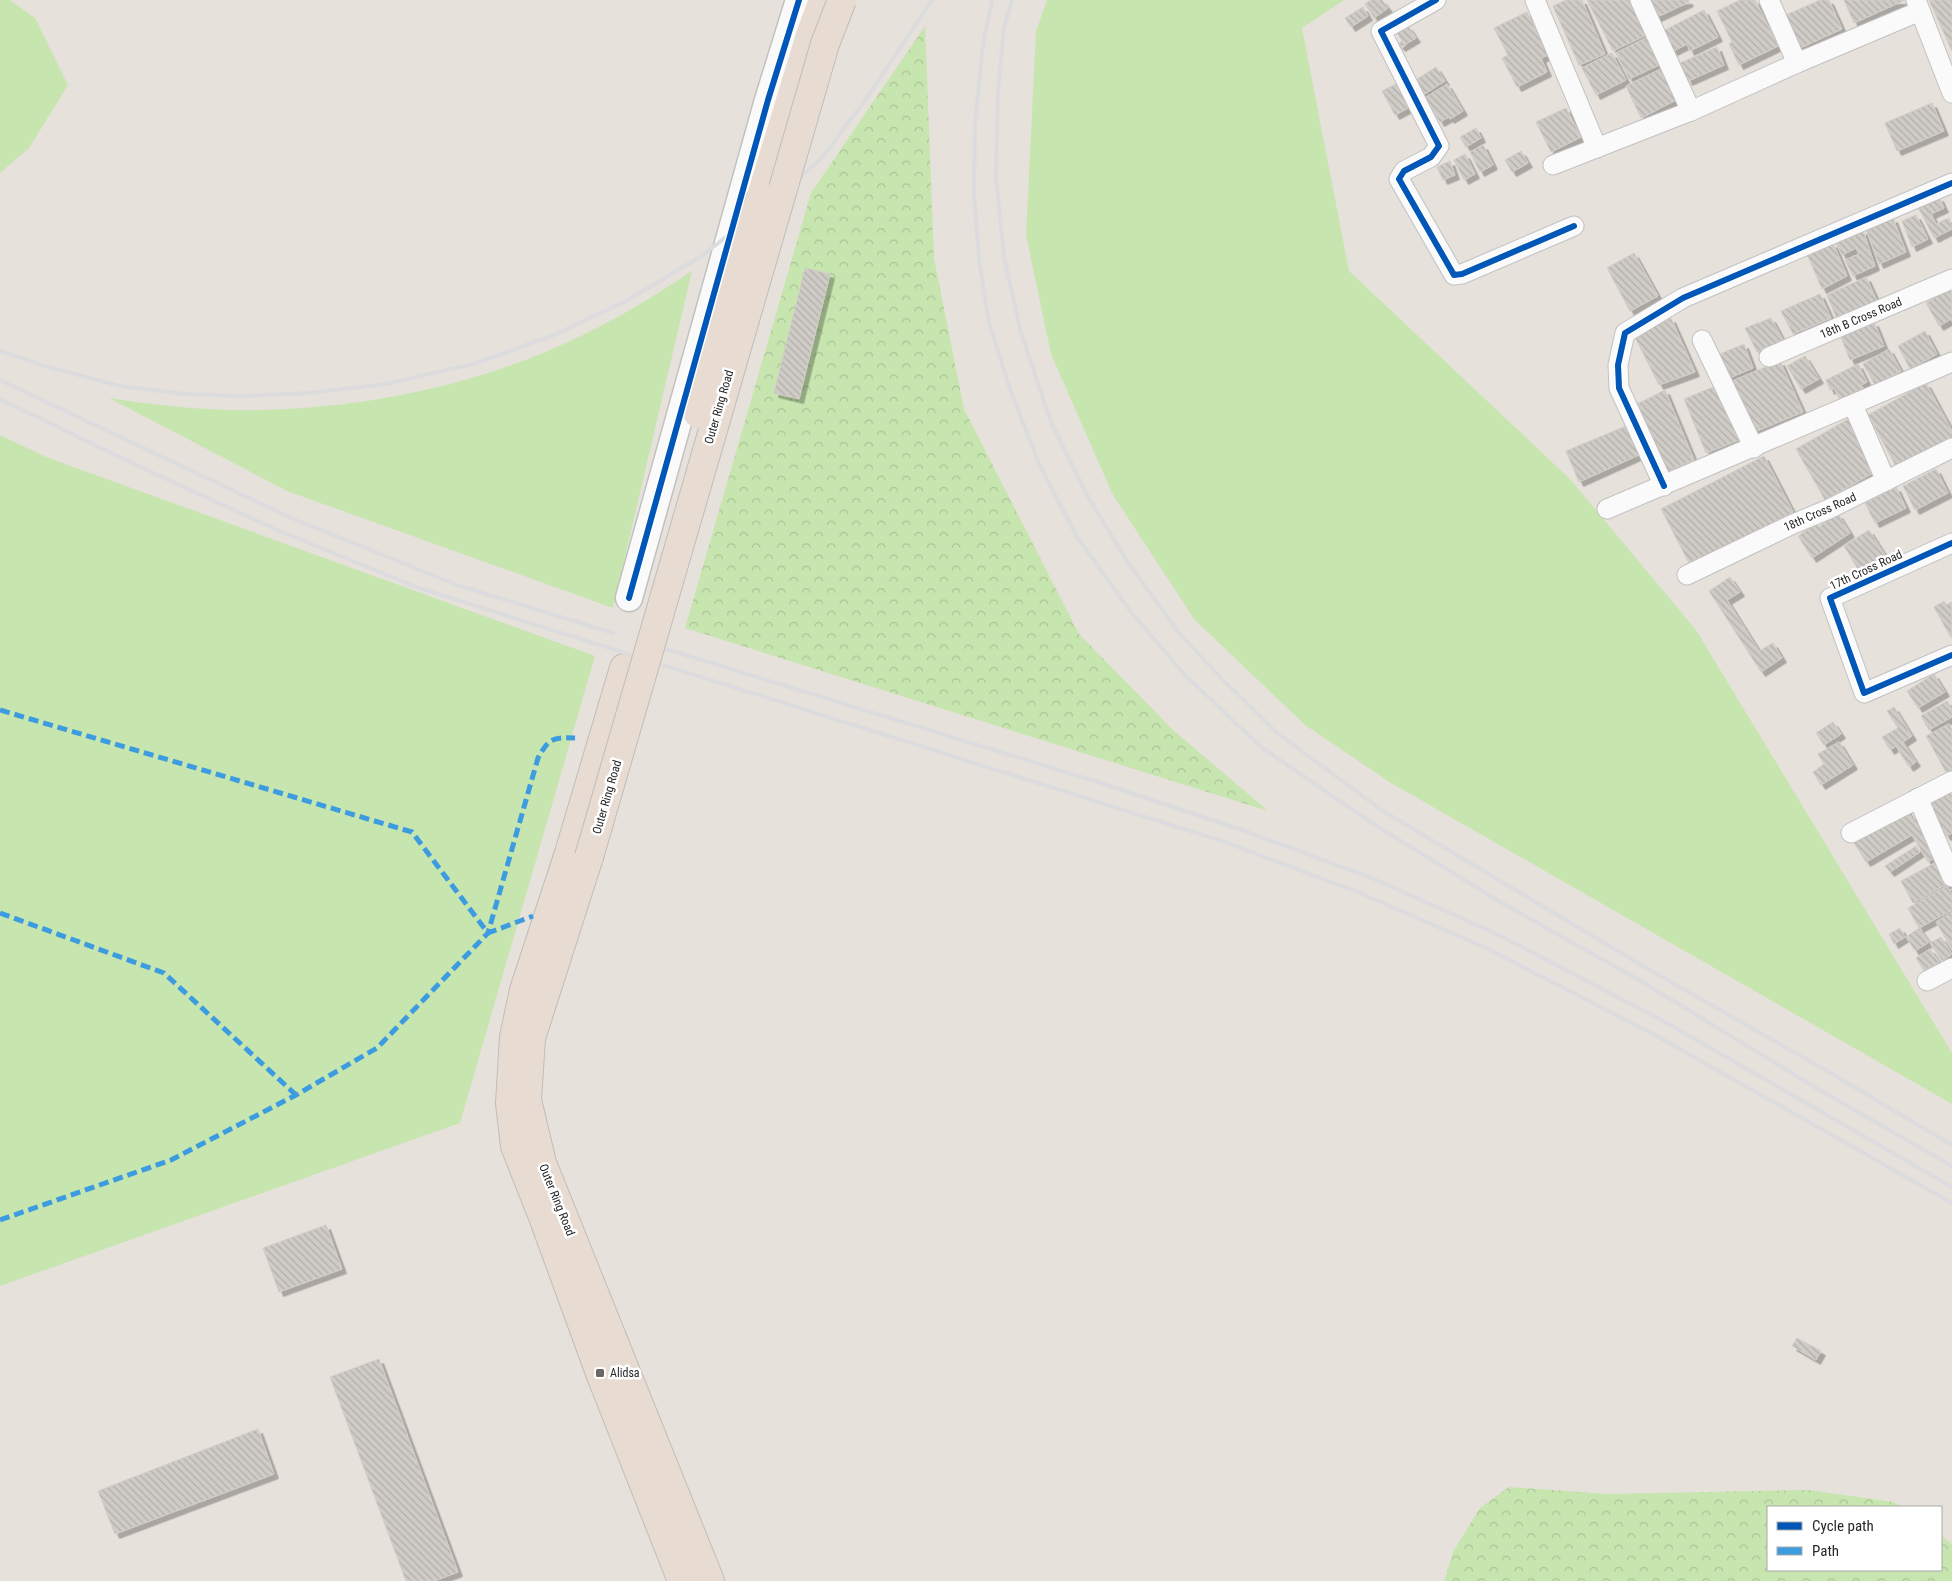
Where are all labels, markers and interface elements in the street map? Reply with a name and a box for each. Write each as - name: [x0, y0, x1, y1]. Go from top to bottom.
- street label: 18th B Cross Road: [1818, 294, 1904, 342]
- street label: Outer Ring Road: [702, 368, 736, 446]
- street label: 18th Cross Road: [1781, 490, 1859, 534]
- street label: 17th Cross Road: [1828, 547, 1904, 593]
- street label: Outer Ring Road: [590, 758, 624, 836]
- street label: Outer Ring Road: [536, 1162, 578, 1238]
- place label: Alidsa: [610, 1366, 640, 1380]
- marker: Alidsa: [594, 1367, 606, 1379]
- legend: [1767, 1506, 1942, 1571]
- text: Cycle path: [1812, 1517, 1874, 1535]
- text: Path: [1812, 1542, 1839, 1560]

